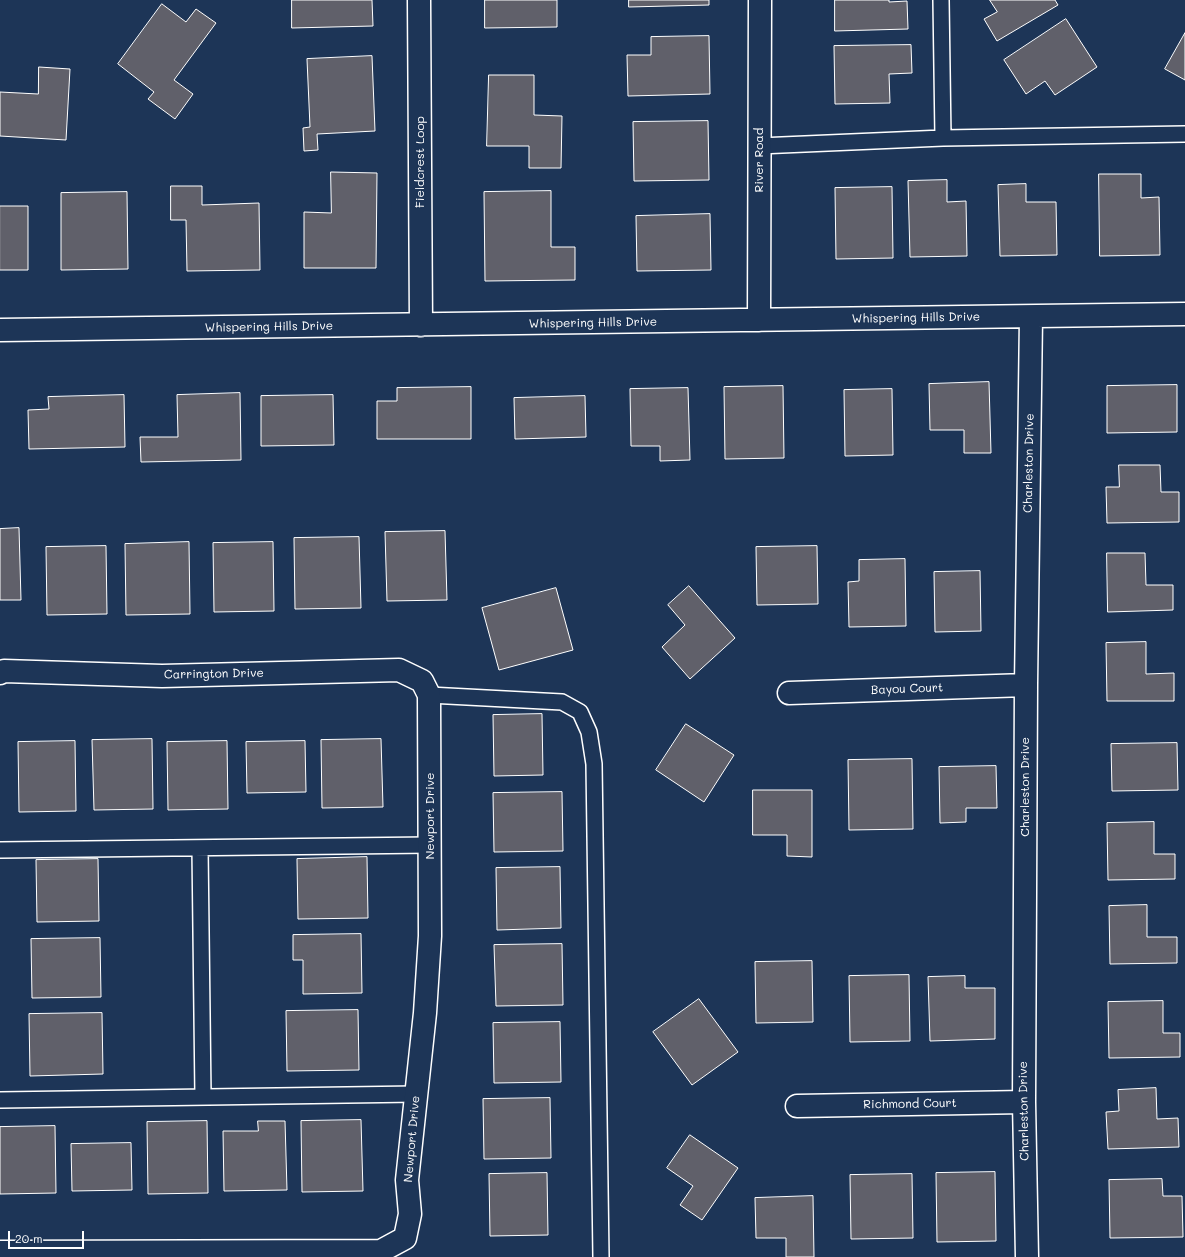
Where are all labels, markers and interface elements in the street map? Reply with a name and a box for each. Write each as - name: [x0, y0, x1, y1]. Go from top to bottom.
- street label: Fieldcrest Loop: [413, 116, 427, 208]
- street label: River Road: [752, 128, 766, 192]
- street label: Whispering Hills Drive: [852, 310, 980, 326]
- street label: Whispering Hills Drive: [529, 315, 657, 331]
- street label: Whispering Hills Drive: [205, 319, 333, 335]
- street label: Charleston Drive: [1021, 413, 1037, 513]
- street label: Carrington Drive: [164, 666, 264, 682]
- street label: Bayou Court: [871, 681, 943, 697]
- street label: Charleston Drive: [1018, 737, 1032, 837]
- street label: Newport Drive: [423, 773, 437, 859]
- street label: Charleston Drive: [1016, 1061, 1032, 1161]
- street label: Newport Drive: [401, 1095, 423, 1183]
- street label: Richmond Court: [863, 1096, 957, 1112]
- scale bar: [10, 1223, 86, 1249]
- text: 20 m: [15, 1230, 43, 1246]

